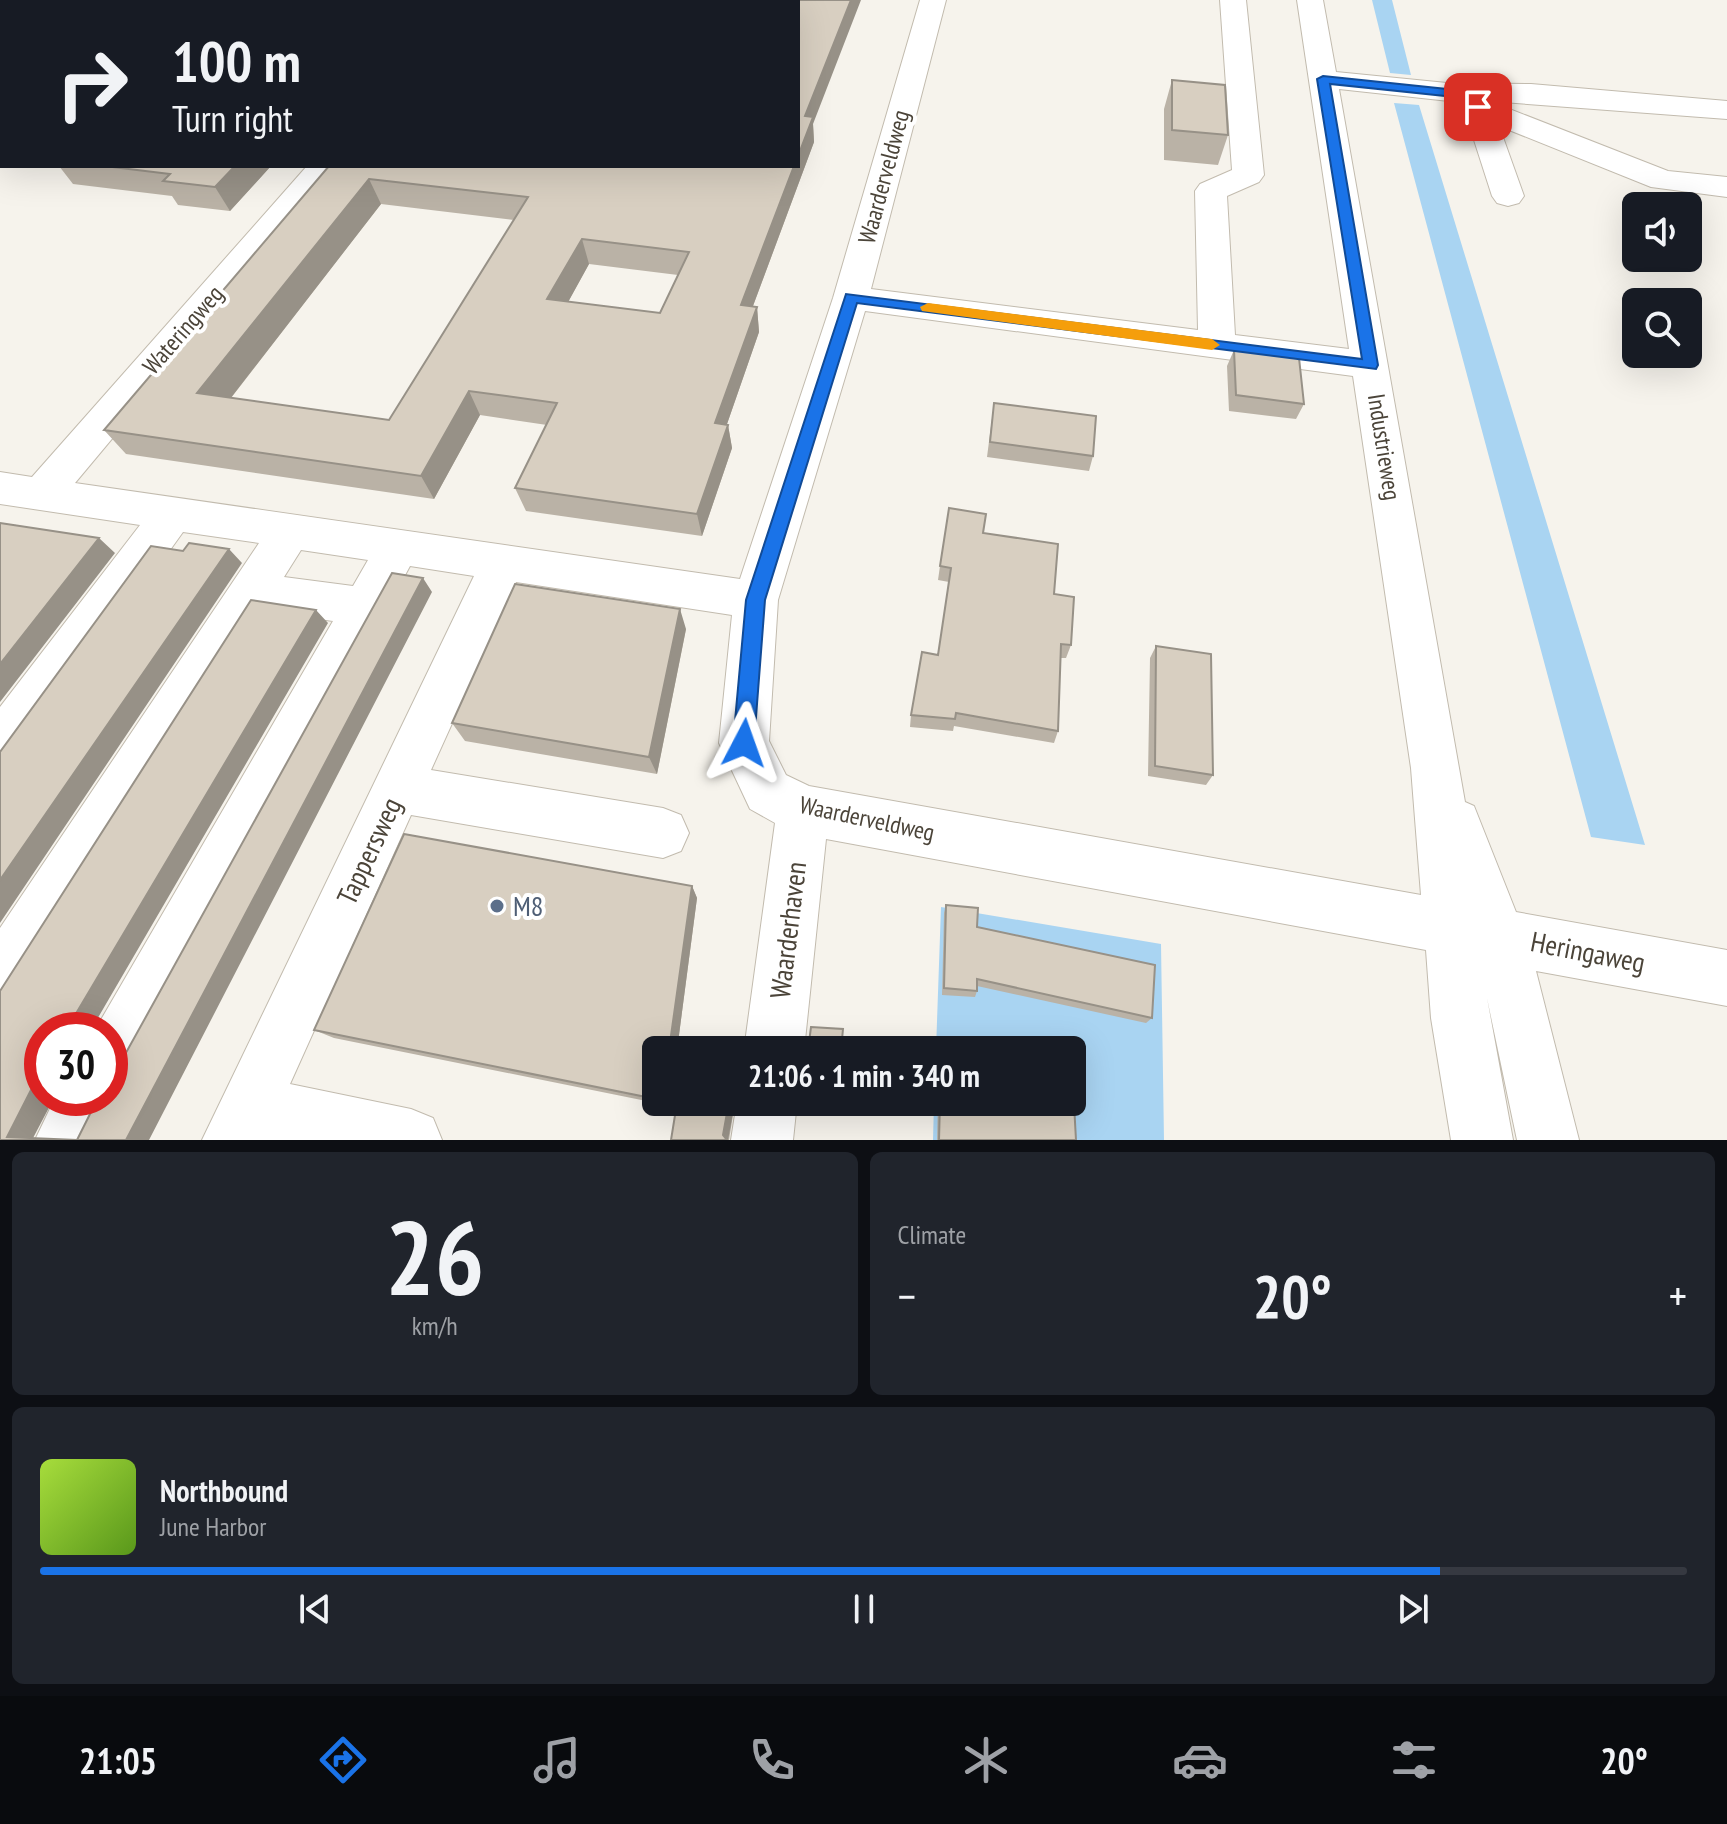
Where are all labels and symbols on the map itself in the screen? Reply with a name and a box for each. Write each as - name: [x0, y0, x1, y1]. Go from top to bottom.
- pin: [1444, 73, 1512, 141]
- street label: Waarderveldweg: [851, 107, 916, 247]
- street label: Wateringweg: [136, 279, 230, 381]
- street label: Industrieweg: [1361, 392, 1408, 502]
- position arrow: [702, 701, 786, 785]
- street label: Waarderveldweg: [797, 789, 937, 848]
- street label: Tappersweg: [328, 791, 409, 910]
- street label: Waarderhaven: [761, 859, 814, 1000]
- place label: M8: [513, 887, 543, 924]
- marker: M8: [488, 897, 506, 915]
- street label: Heringaweg: [1528, 922, 1648, 981]
- speed limit sign: 30: [24, 1012, 128, 1116]

